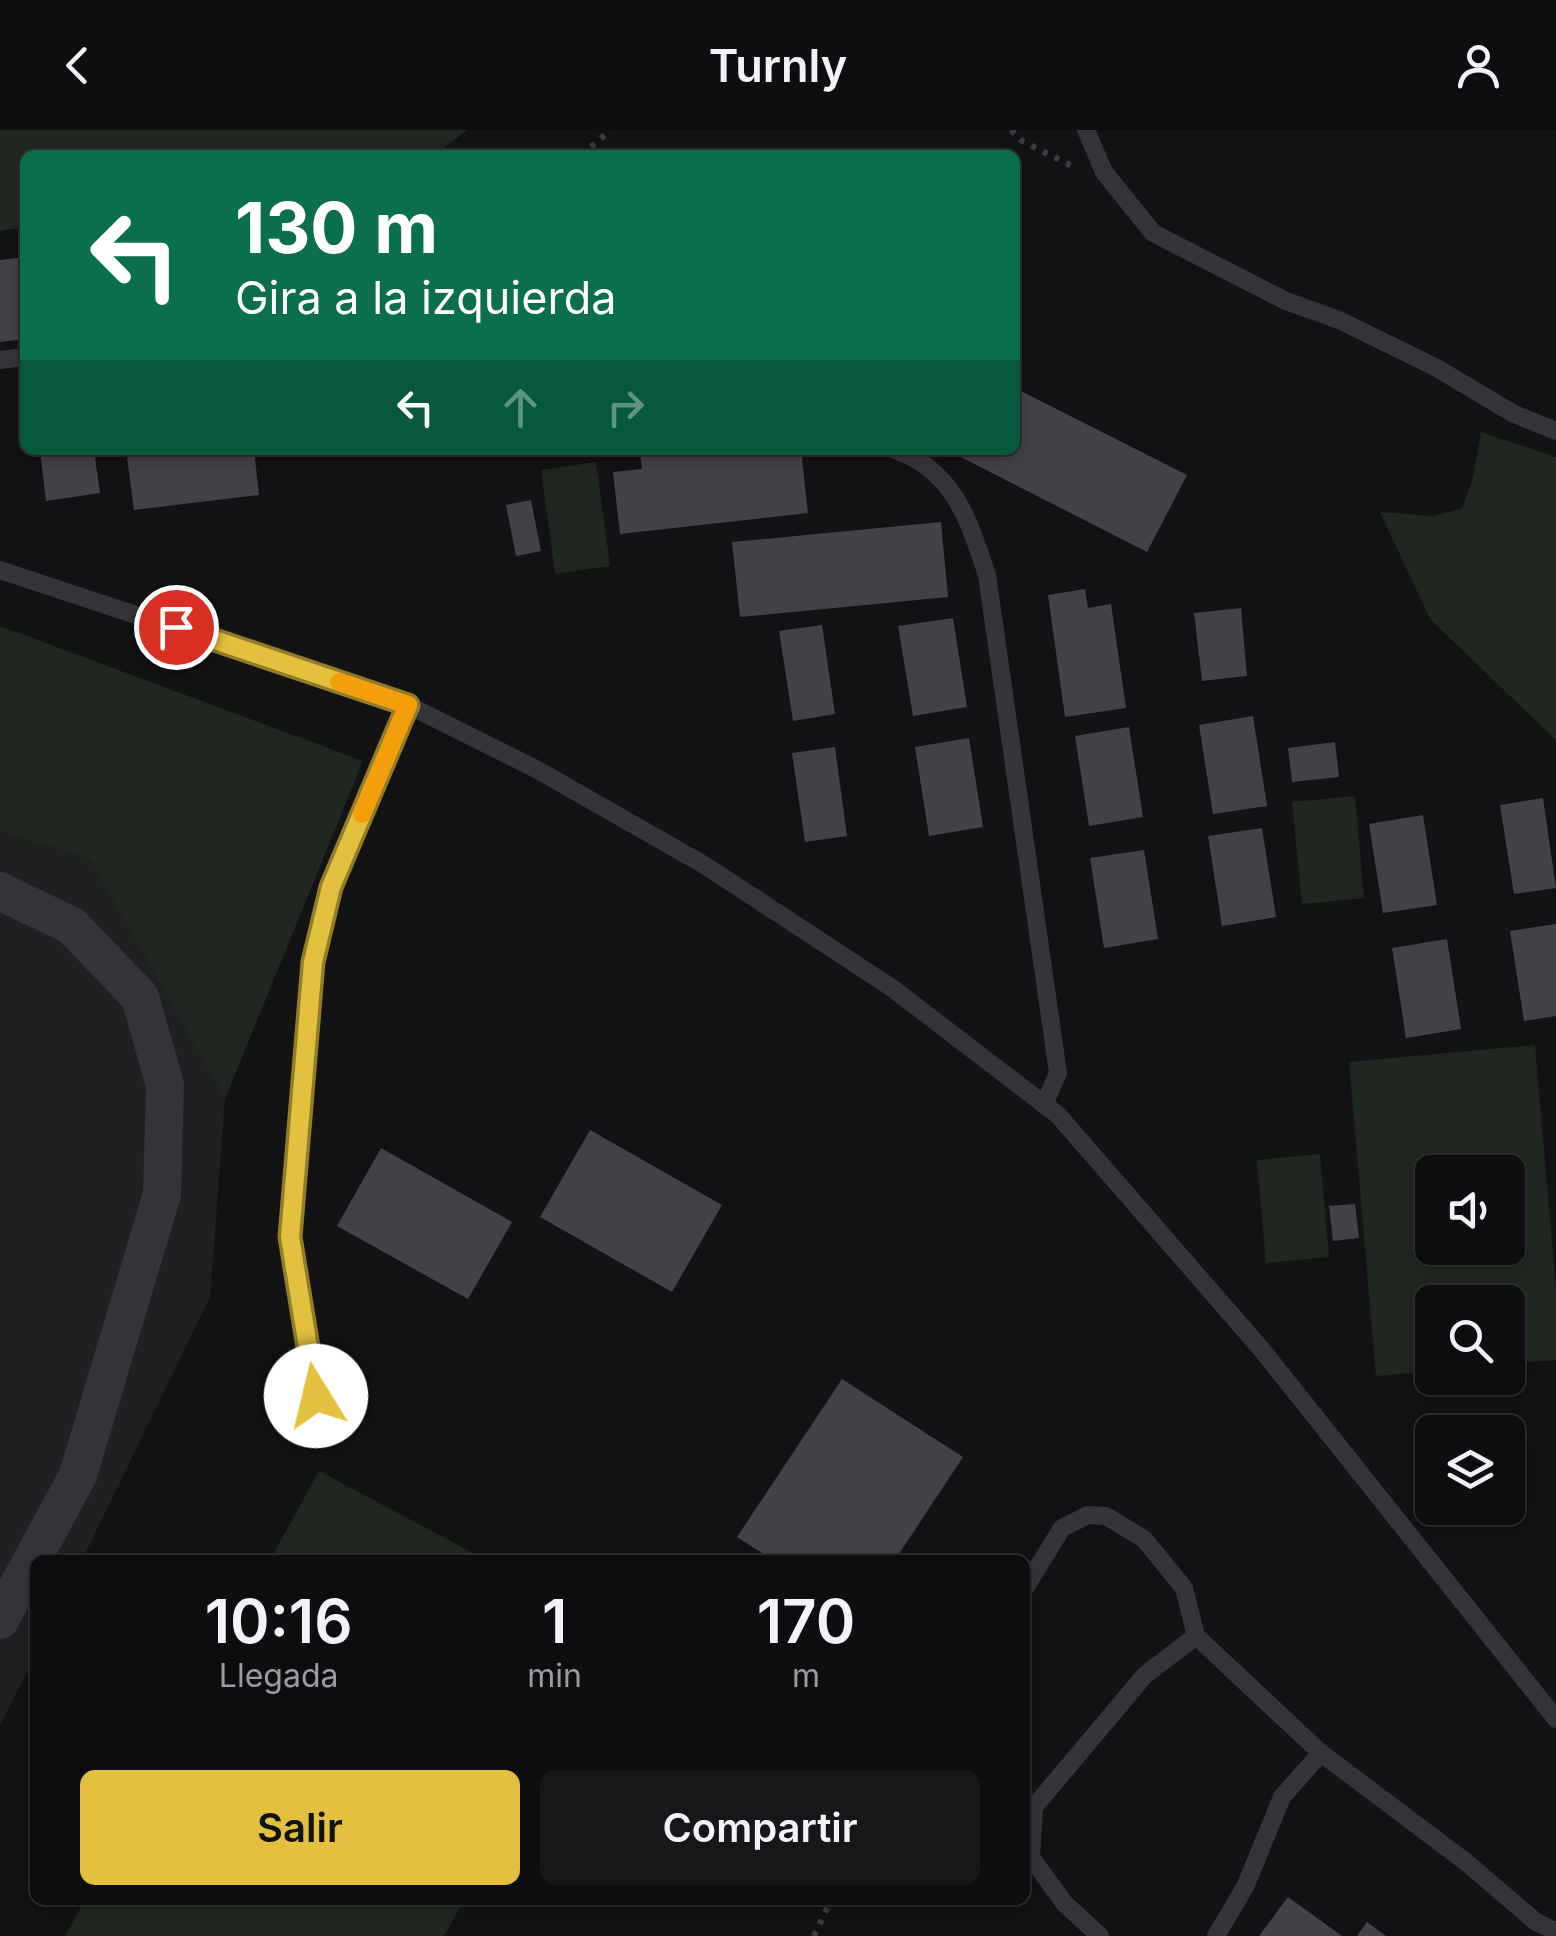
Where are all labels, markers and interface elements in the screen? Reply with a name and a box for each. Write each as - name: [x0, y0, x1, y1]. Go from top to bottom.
- icon: back: [50, 38, 105, 93]
- text: Turnly: [709, 38, 847, 93]
- icon: person: [1451, 38, 1506, 93]
- text: 130 m: [235, 185, 438, 270]
- icon: left: [70, 190, 200, 320]
- text: Gira a la izquierda: [235, 270, 617, 325]
- icon: left: [388, 380, 443, 435]
- icon: ahead: [493, 380, 548, 435]
- icon: right: [598, 380, 653, 435]
- pin: [134, 585, 219, 670]
- icon: arrive: [149, 600, 204, 655]
- map controls: [1415, 1155, 1525, 1525]
- button: sound: [1415, 1155, 1525, 1265]
- button: search: [1415, 1285, 1525, 1395]
- position arrow: [264, 1344, 368, 1448]
- button: layers: [1415, 1415, 1525, 1525]
- text: 10:16: [205, 1585, 353, 1657]
- text: 1: [542, 1585, 567, 1657]
- text: 170: [757, 1585, 855, 1657]
- text: Llegada: [219, 1656, 338, 1695]
- text: min: [527, 1656, 582, 1695]
- text: m: [792, 1656, 820, 1695]
- button: Salir: [80, 1770, 520, 1885]
- button: Compartir: [540, 1770, 980, 1885]

